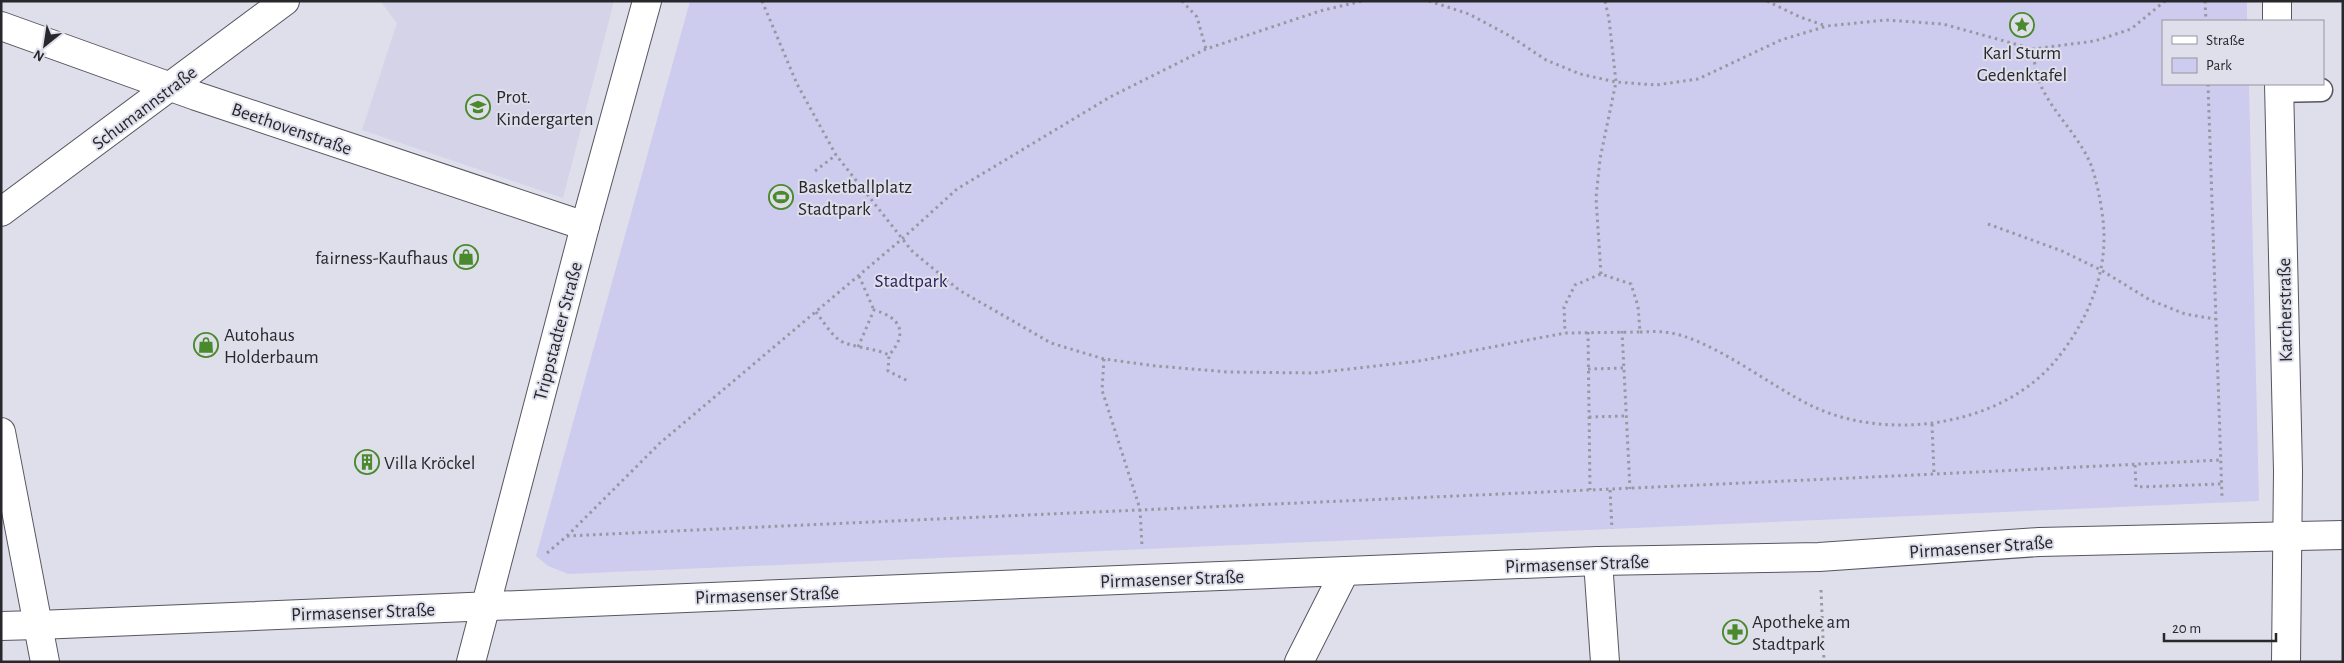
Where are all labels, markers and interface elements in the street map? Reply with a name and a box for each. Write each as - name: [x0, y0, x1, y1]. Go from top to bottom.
- place icon: Karl Sturm Gedenktafel: [2009, 12, 2035, 38]
- north arrow: [20, 20, 70, 70]
- legend: [2162, 20, 2324, 85]
- text: Straße: [2206, 33, 2245, 48]
- place label: Karl Sturm Gedenktafel: [1977, 44, 2067, 85]
- text: N: [31, 47, 47, 64]
- text: Park: [2206, 58, 2232, 73]
- street label: Schumannstraße: [89, 63, 201, 154]
- place label: Prot. Kindergarten: [496, 88, 594, 129]
- school or university icon: Prot. Kindergarten: [465, 94, 491, 120]
- street label: Beethovenstraße: [229, 100, 354, 159]
- place label: Basketballplatz Stadtpark: [798, 178, 912, 219]
- sports icon: Basketballplatz Stadtpark: [768, 184, 794, 210]
- shop icon: fairness-Kaufhaus: [453, 244, 479, 270]
- place label: fairness-Kaufhaus: [315, 249, 448, 268]
- street label: Karcherstraße: [2275, 258, 2296, 362]
- street label: Trippstadter Straße: [531, 260, 586, 403]
- park label: Stadtpark: [875, 272, 948, 291]
- place label: Autohaus Holderbaum: [224, 326, 319, 367]
- shop icon: Autohaus Holderbaum: [193, 332, 219, 358]
- building icon: Villa Kröckel: [354, 449, 380, 475]
- place label: Villa Kröckel: [384, 454, 475, 473]
- street label: Pirmasenser Straße: [1908, 533, 2054, 562]
- street label: Pirmasenser Straße: [1505, 552, 1649, 577]
- street label: Pirmasenser Straße: [1100, 567, 1244, 592]
- street label: Pirmasenser Straße: [695, 583, 839, 608]
- street label: Pirmasenser Straße: [291, 600, 435, 625]
- scale bar: [2164, 610, 2276, 642]
- place label: Apotheke am Stadtpark: [1752, 613, 1850, 654]
- pharmacy icon: Apotheke am Stadtpark: [1722, 619, 1748, 645]
- text: 20 m: [2172, 621, 2201, 636]

